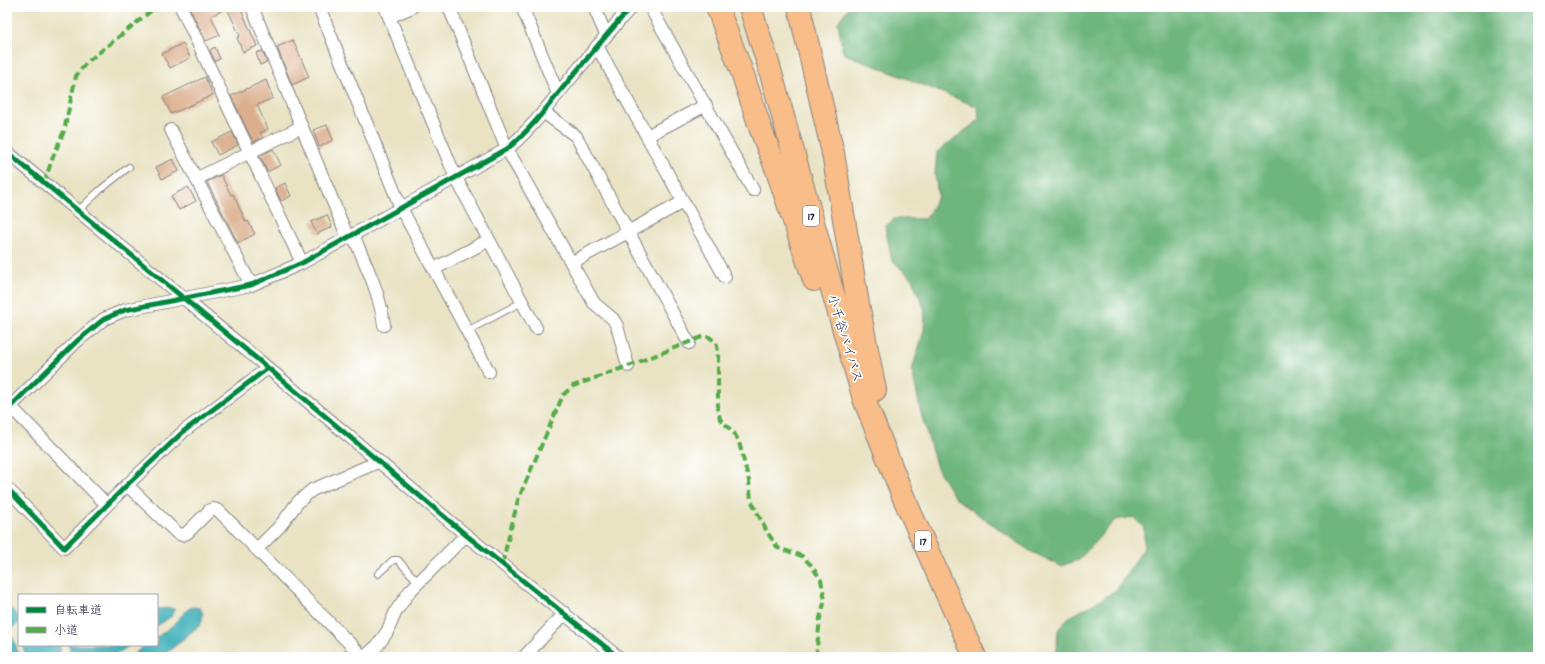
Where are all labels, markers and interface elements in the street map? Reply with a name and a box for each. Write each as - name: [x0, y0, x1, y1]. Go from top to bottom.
- road number: 17: [803, 206, 819, 226]
- street label: 小千谷バイパス: [821, 293, 866, 385]
- road number: 17: [915, 531, 931, 551]
- legend: [18, 594, 158, 646]
- text: 自転車道: [54, 603, 102, 620]
- text: 小道: [54, 623, 78, 640]

